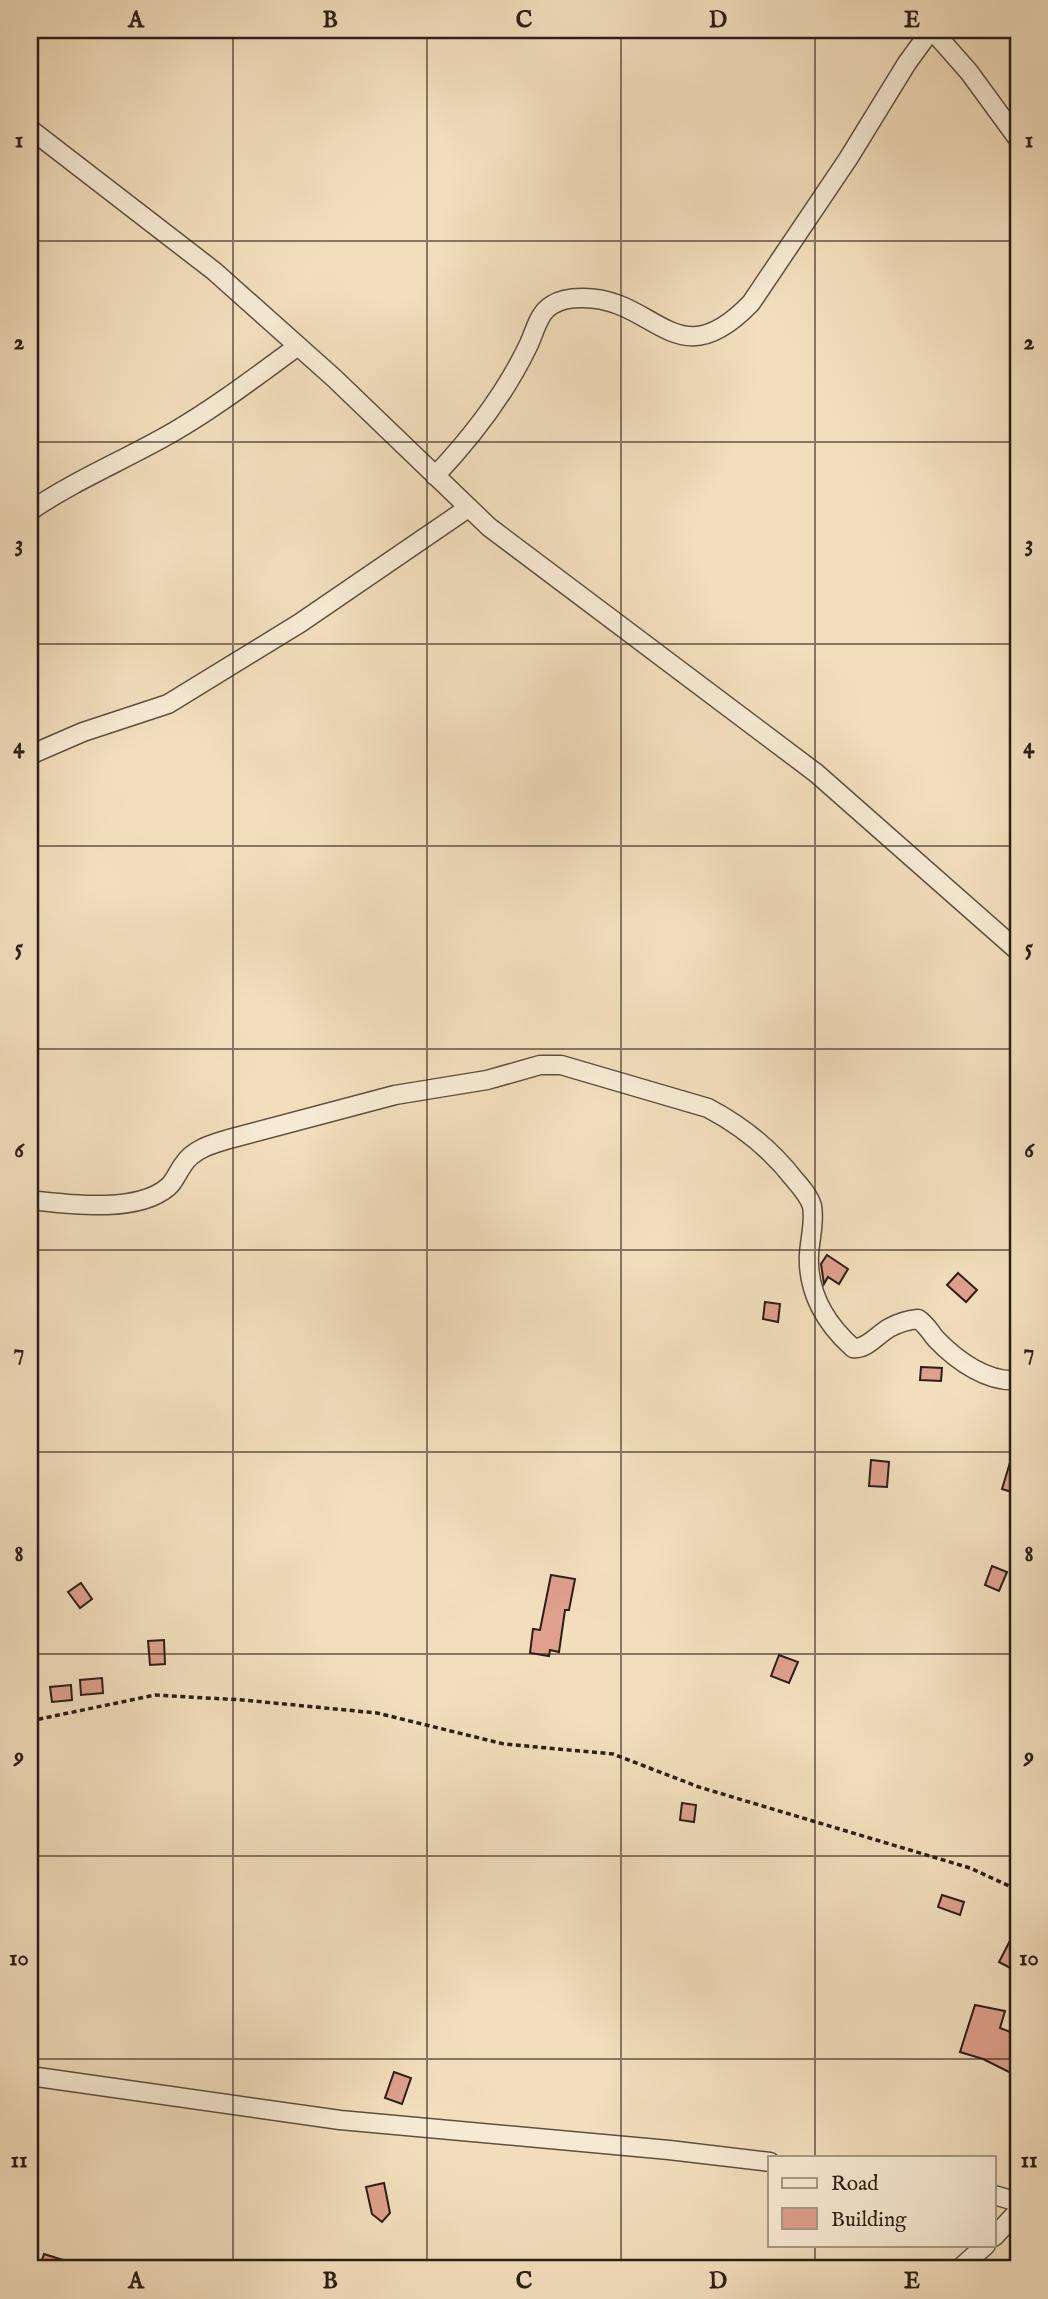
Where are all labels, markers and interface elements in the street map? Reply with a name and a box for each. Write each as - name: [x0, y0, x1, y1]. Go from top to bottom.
- text: A: [127, 6, 145, 35]
- text: B: [322, 6, 338, 35]
- text: C: [516, 6, 533, 35]
- text: D: [709, 6, 727, 35]
- text: E: [904, 6, 920, 35]
- text: 1: [15, 126, 23, 155]
- text: 1: [1025, 126, 1033, 155]
- text: 2: [14, 328, 25, 357]
- text: 2: [1024, 328, 1035, 357]
- text: 3: [15, 530, 23, 559]
- text: 3: [1025, 530, 1033, 559]
- text: 4: [13, 732, 25, 761]
- text: 4: [1023, 732, 1035, 761]
- text: 5: [15, 934, 24, 963]
- text: 5: [1025, 934, 1034, 963]
- text: 6: [14, 1136, 25, 1165]
- text: 6: [1024, 1136, 1035, 1165]
- text: 7: [14, 1338, 24, 1367]
- text: 7: [1024, 1338, 1034, 1367]
- text: 8: [14, 1540, 24, 1569]
- text: 8: [1024, 1540, 1034, 1569]
- text: 9: [13, 1742, 24, 1771]
- text: 9: [1023, 1742, 1034, 1771]
- text: 10: [9, 1944, 29, 1973]
- text: 10: [1019, 1944, 1039, 1973]
- text: 11: [10, 2146, 28, 2175]
- text: 11: [1020, 2146, 1038, 2175]
- legend: [768, 2156, 996, 2246]
- text: Road: [831, 2171, 879, 2198]
- text: Building: [831, 2207, 907, 2234]
- text: A: [127, 2267, 145, 2296]
- text: B: [322, 2267, 338, 2296]
- text: C: [516, 2267, 533, 2296]
- text: D: [709, 2267, 727, 2296]
- text: E: [904, 2267, 920, 2296]

